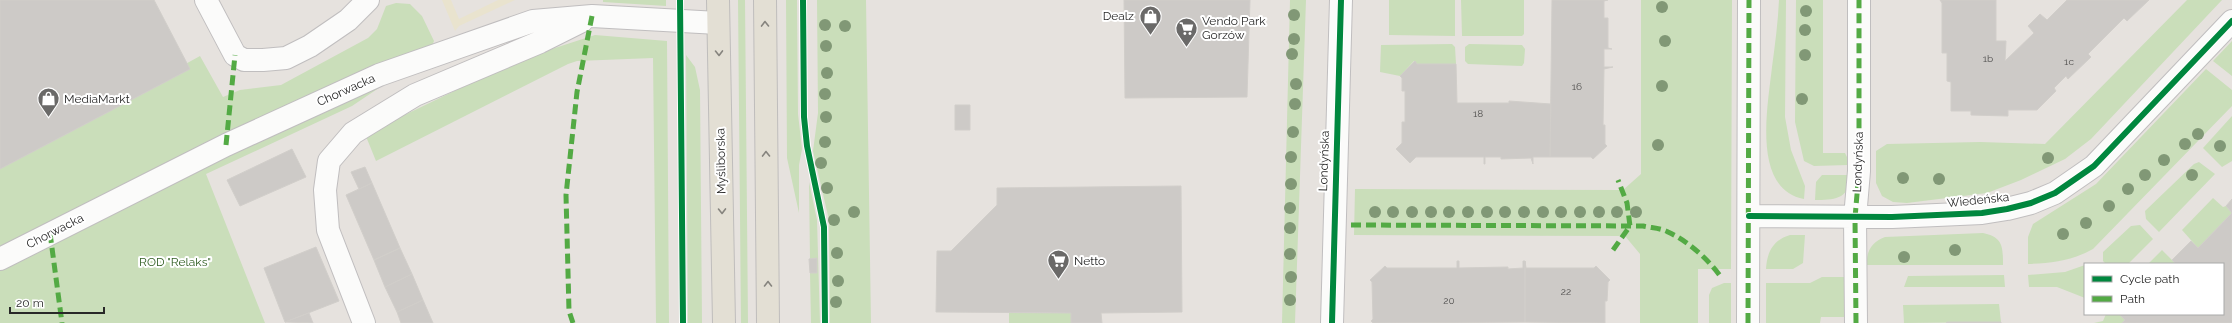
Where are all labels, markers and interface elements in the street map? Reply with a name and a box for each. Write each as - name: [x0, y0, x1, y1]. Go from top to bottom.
- shop icon: Dealz: [1137, 3, 1163, 36]
- place label: Dealz: [1103, 9, 1134, 23]
- place label: Vendo Park Gorzów: [1202, 14, 1266, 42]
- supermarket icon: Vendo Park Gorzów: [1174, 15, 1200, 48]
- one-way arrow: [761, 21, 769, 27]
- one-way arrow: [715, 50, 723, 56]
- house number: 1b: [1983, 53, 1993, 64]
- house number: 1c: [2064, 56, 2074, 67]
- street label: Chorwacka: [315, 71, 377, 109]
- house number: 16: [1572, 81, 1582, 92]
- shop icon: MediaMarkt: [35, 86, 61, 119]
- place label: MediaMarkt: [64, 92, 130, 106]
- house number: 18: [1473, 108, 1483, 119]
- street label: Myśliborska: [713, 128, 729, 194]
- street label: Londyńska: [1316, 130, 1332, 192]
- street label: Londyńska: [1850, 131, 1866, 193]
- one-way arrow: [762, 151, 771, 157]
- street label: Wiedeńska: [1946, 190, 2010, 210]
- one-way arrow: [718, 208, 726, 214]
- street label: Chorwacka: [24, 211, 86, 251]
- supermarket icon: Netto: [1046, 248, 1072, 281]
- place label: Netto: [1074, 254, 1105, 268]
- park label: ROD "Relaks": [139, 255, 211, 269]
- legend: [2084, 263, 2224, 315]
- text: Cycle path: [2120, 272, 2179, 286]
- one-way arrow: [764, 281, 772, 287]
- house number: 22: [1561, 286, 1571, 297]
- scale bar: [10, 289, 104, 315]
- text: Path: [2120, 292, 2145, 306]
- house number: 20: [1443, 295, 1455, 306]
- text: 20 m: [16, 296, 44, 310]

